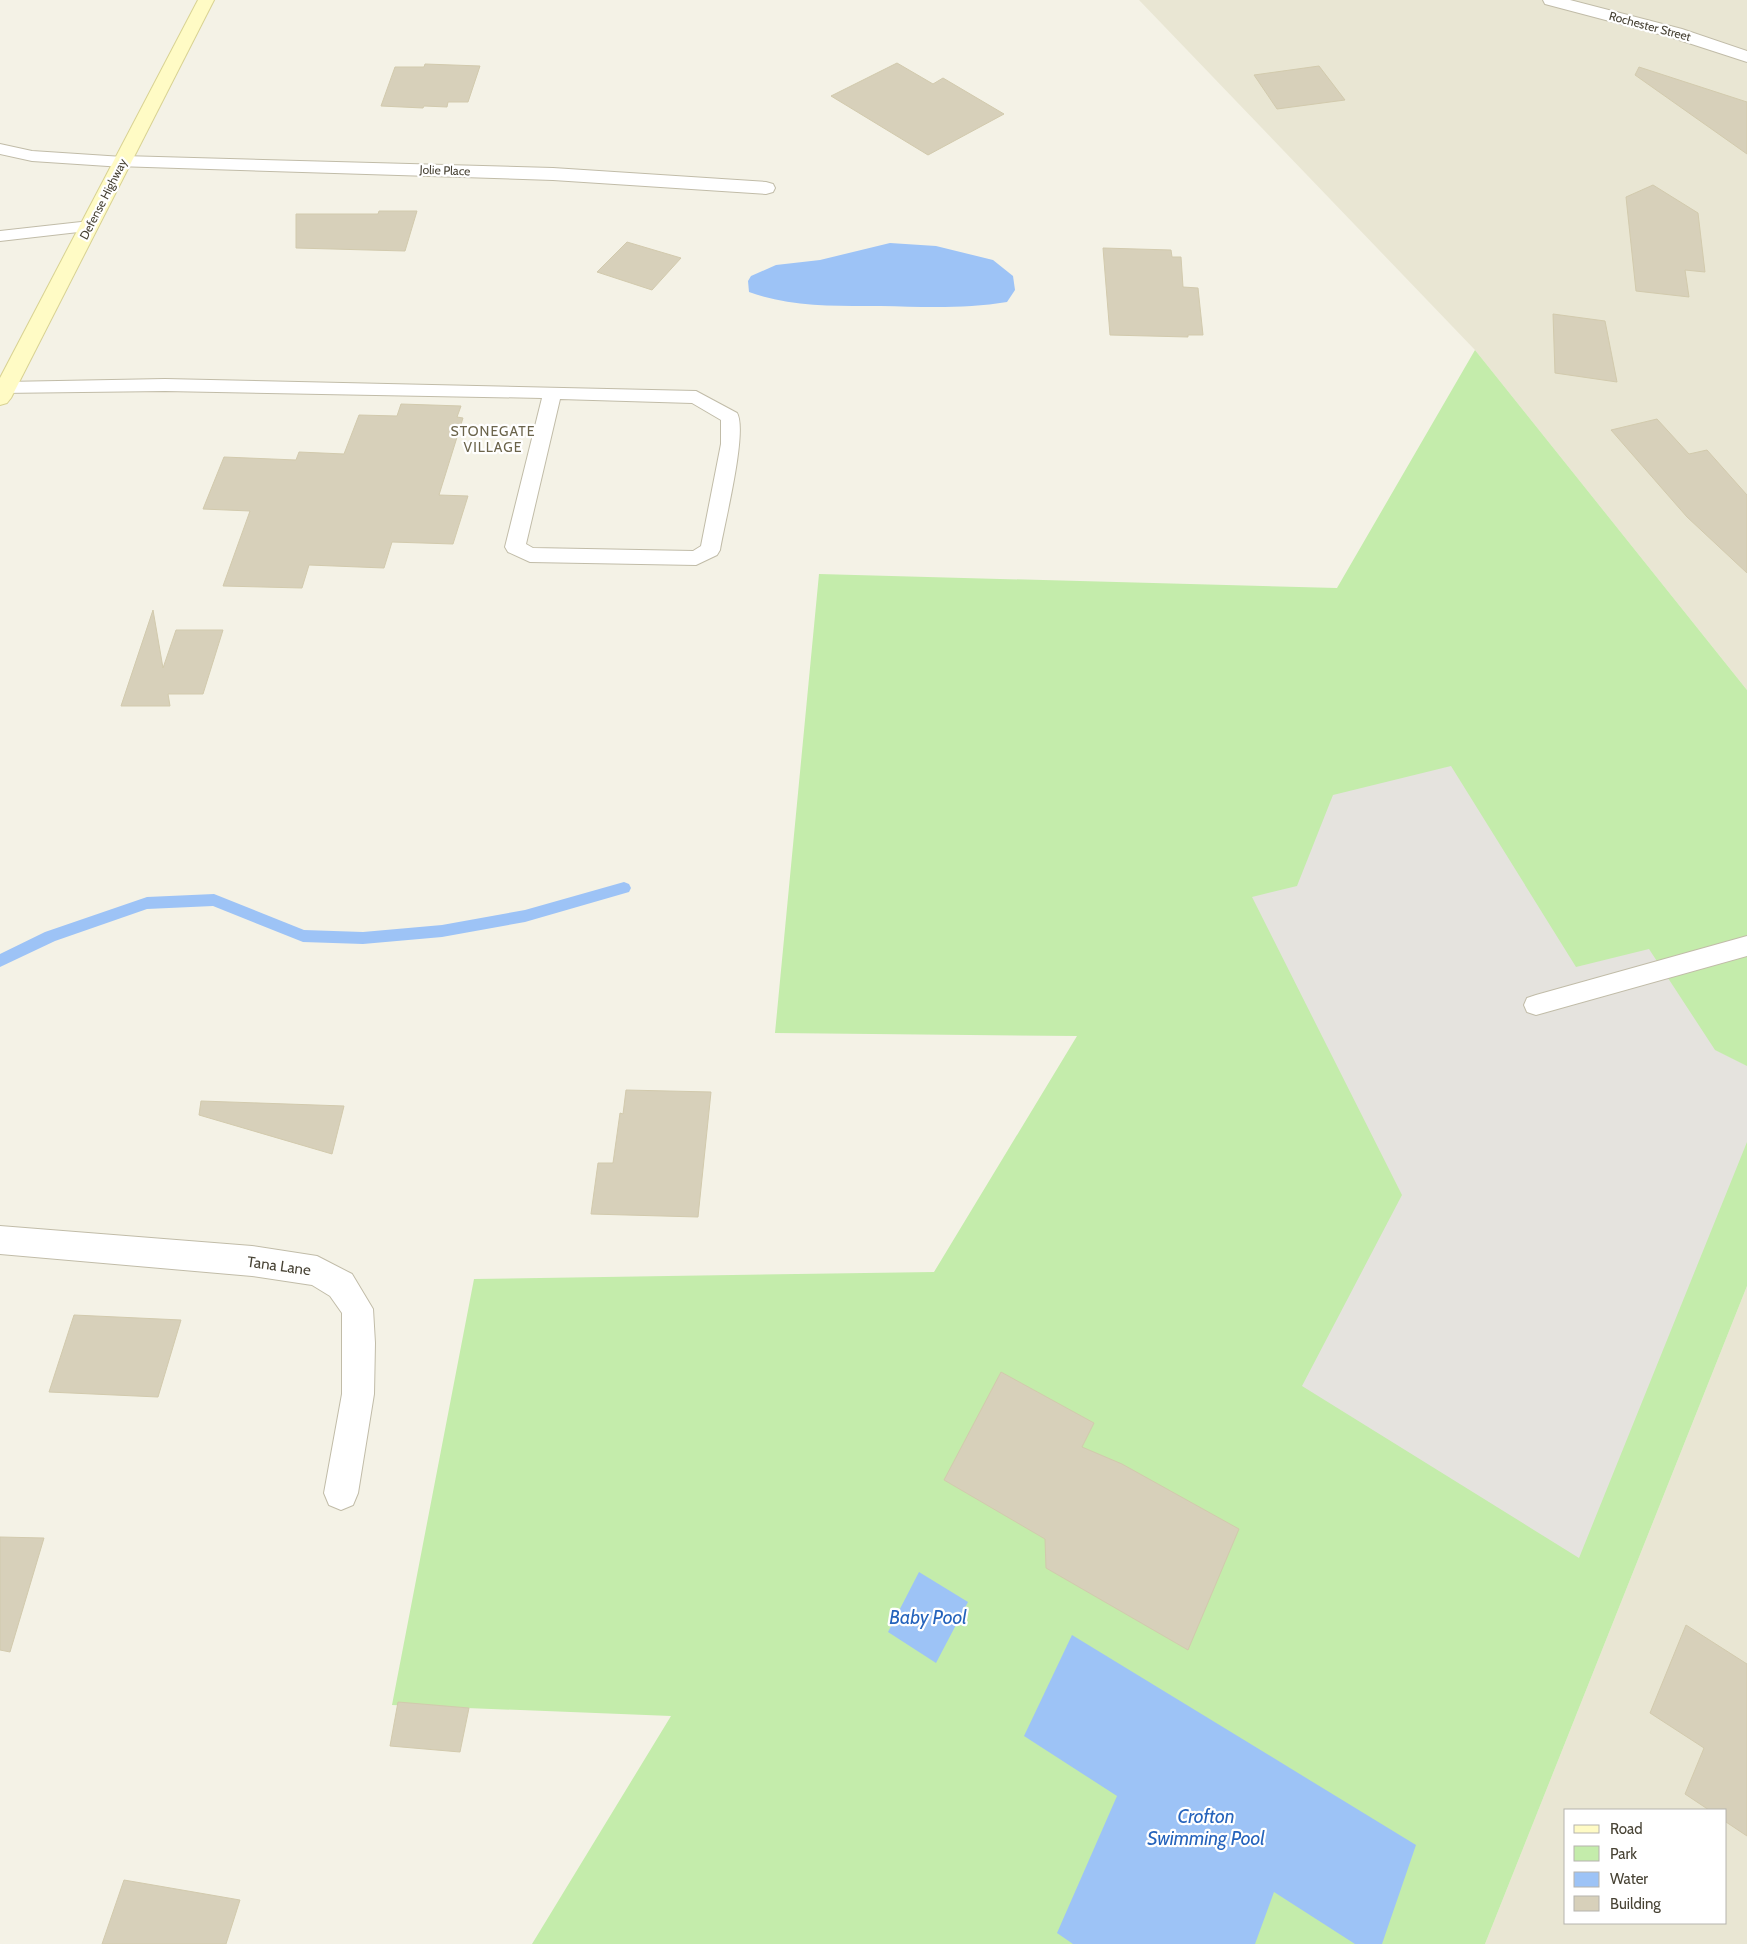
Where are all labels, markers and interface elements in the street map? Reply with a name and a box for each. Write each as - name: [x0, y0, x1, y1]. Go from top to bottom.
- street label: Rochester Street: [1607, 8, 1693, 44]
- street label: Defense Highway: [76, 156, 130, 242]
- street label: Jolie Place: [418, 162, 471, 178]
- district label: STONEGATE VILLAGE: [450, 422, 536, 456]
- street label: Tana Lane: [246, 1253, 312, 1279]
- water label: Baby Pool: [889, 1606, 967, 1629]
- water label: Crofton Swimming Pool: [1147, 1805, 1265, 1850]
- legend: [1564, 1809, 1727, 1924]
- text: Road: [1610, 1820, 1643, 1838]
- text: Park: [1610, 1845, 1637, 1863]
- text: Water: [1610, 1870, 1648, 1888]
- text: Building: [1610, 1895, 1661, 1913]

